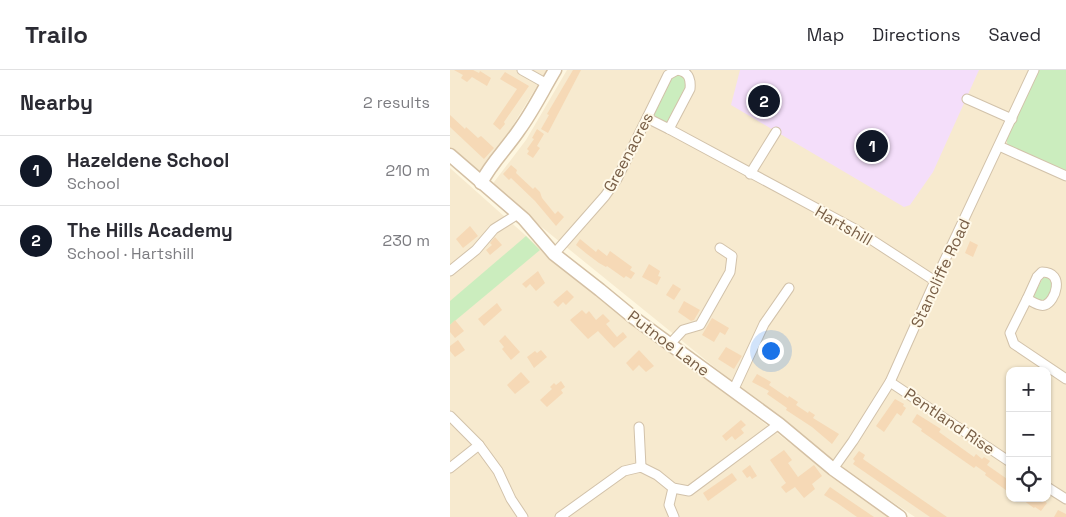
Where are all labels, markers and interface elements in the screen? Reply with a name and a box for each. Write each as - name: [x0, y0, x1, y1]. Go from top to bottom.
- text: Trailo: [25, 19, 88, 50]
- text: Map: [807, 23, 844, 46]
- text: Directions: [872, 23, 961, 46]
- text: Saved: [989, 23, 1041, 46]
- pin: 2: [748, 82, 780, 120]
- text: Nearby: [20, 89, 93, 116]
- text: 2 results: [363, 92, 430, 113]
- street label: Greenacres: [599, 109, 658, 196]
- pin: 1: [856, 127, 888, 165]
- text: Hazeldene School: [67, 148, 229, 173]
- text: 1: [32, 160, 40, 181]
- text: 210 m: [386, 160, 430, 181]
- text: School: [67, 173, 120, 194]
- street label: Hartshill: [811, 201, 876, 250]
- street label: Stancliffe Road: [906, 215, 975, 331]
- text: The Hills Academy: [67, 218, 233, 243]
- text: 2: [31, 230, 41, 251]
- text: 230 m: [383, 230, 430, 251]
- text: School · Hartshill: [67, 243, 194, 264]
- street label: Putnoe Lane: [624, 306, 714, 381]
- your location: [758, 338, 784, 364]
- map controls: [1006, 367, 1051, 502]
- button: +: [1006, 367, 1051, 412]
- street label: Pentland Rise: [900, 383, 999, 459]
- button: −: [1006, 412, 1051, 457]
- button: locate: [1006, 457, 1051, 502]

